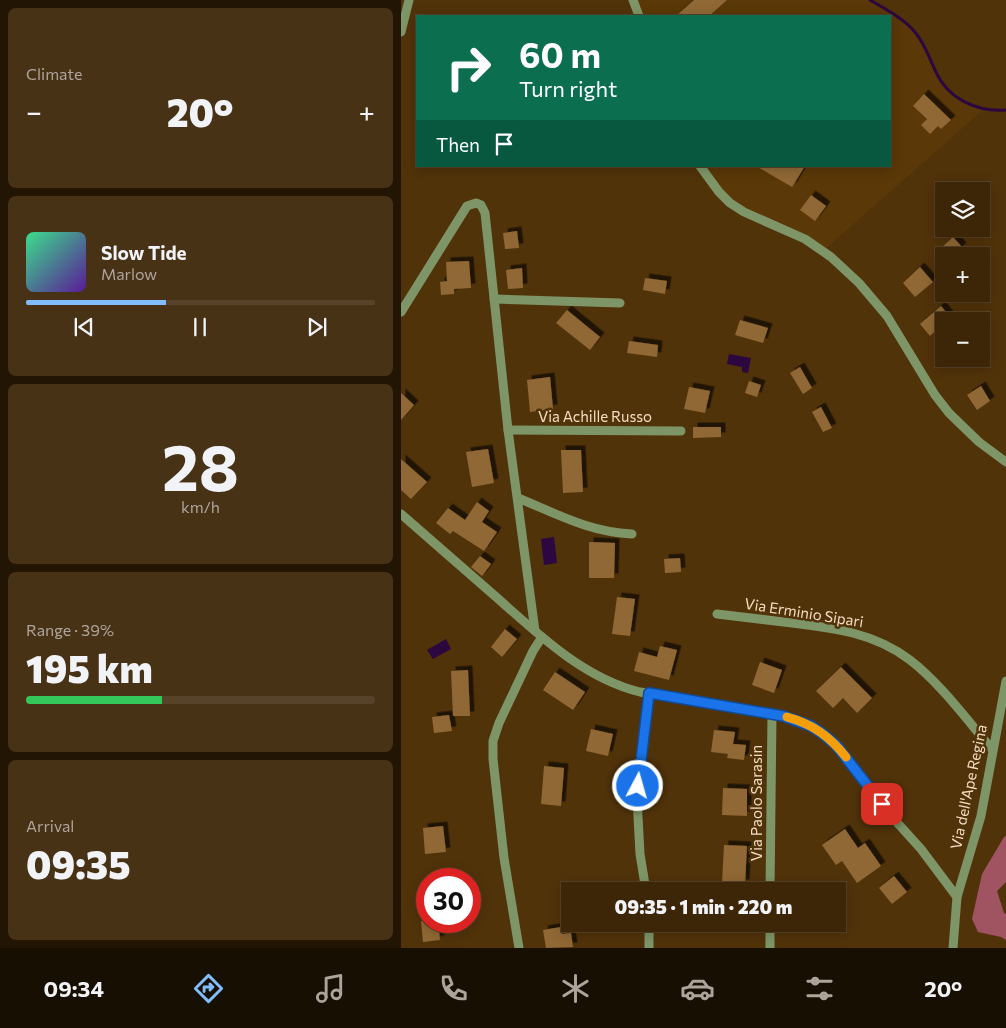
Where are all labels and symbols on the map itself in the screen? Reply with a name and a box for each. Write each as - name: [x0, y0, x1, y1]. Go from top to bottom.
- street label: Via Achille Russo: [538, 407, 652, 425]
- street label: Via Erminio Sipari: [743, 594, 865, 630]
- street label: Via dell'Ape Regina: [946, 723, 990, 851]
- street label: Via Paolo Sarasin: [747, 745, 765, 861]
- position arrow: [611, 759, 663, 811]
- pin: [861, 783, 903, 825]
- speed limit sign: 30: [416, 868, 481, 933]

